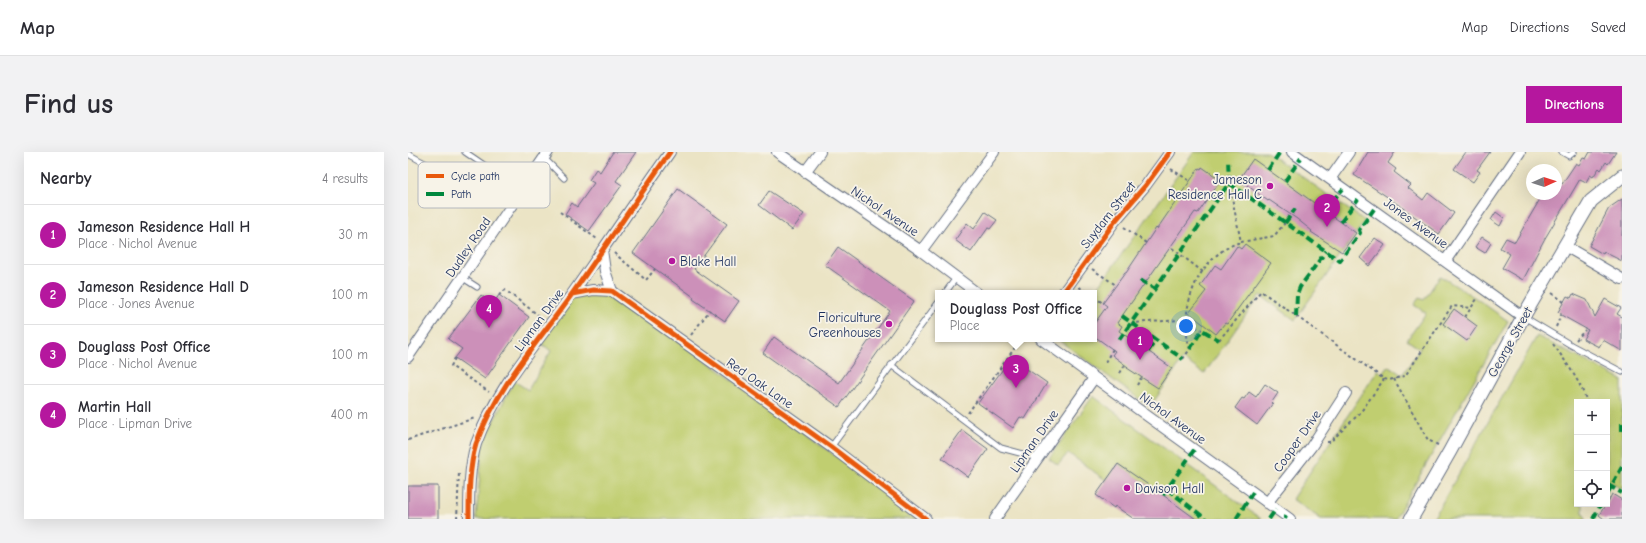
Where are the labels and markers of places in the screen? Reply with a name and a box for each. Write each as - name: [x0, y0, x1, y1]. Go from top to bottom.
- place label: Jameson Residence Hall C: [1168, 172, 1262, 202]
- marker: Jameson Residence Hall C: [1265, 181, 1275, 191]
- pin: 2: [1314, 194, 1340, 227]
- place label: Blake Hall: [680, 254, 736, 269]
- marker: Blake Hall: [667, 256, 677, 266]
- pin: 4: [476, 295, 502, 328]
- place label: Floriculture Greenhouses: [809, 310, 881, 340]
- marker: Floriculture Greenhouses: [884, 319, 894, 329]
- pin: 1: [1127, 327, 1153, 360]
- pin: 3: [1003, 355, 1029, 388]
- place label: Davison Hall: [1135, 481, 1204, 496]
- marker: Davison Hall: [1122, 483, 1132, 493]

